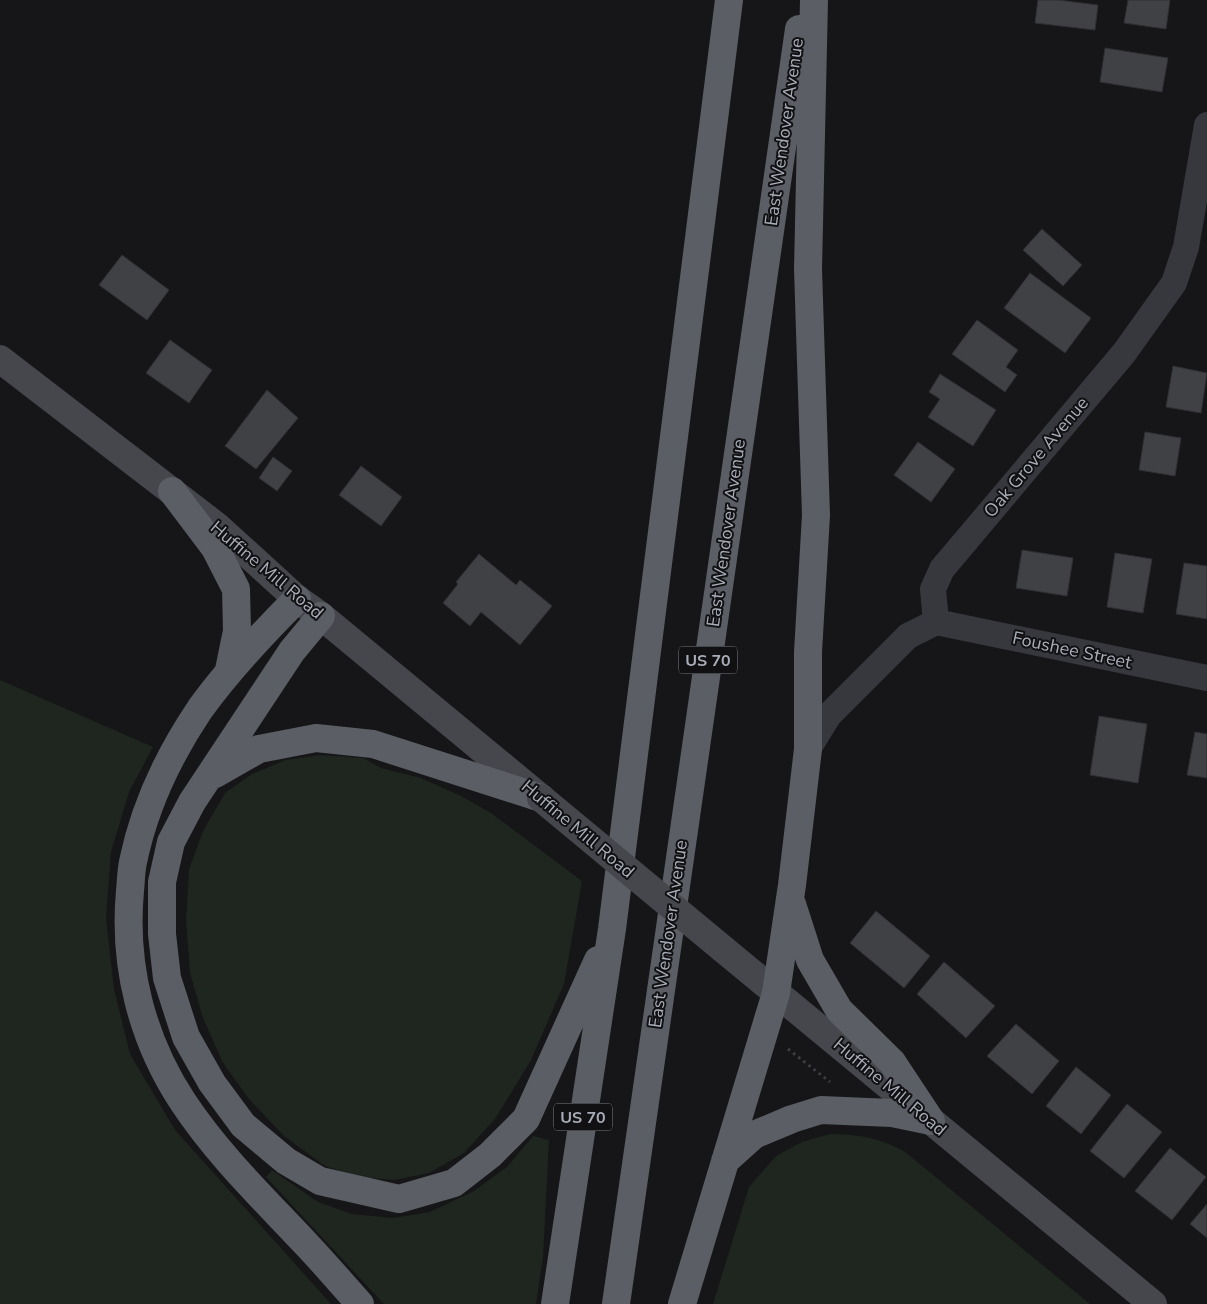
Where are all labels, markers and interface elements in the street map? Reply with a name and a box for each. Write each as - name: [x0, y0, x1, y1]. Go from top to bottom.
- street label: East Wendover Avenue: [759, 37, 809, 227]
- street label: Oak Grove Avenue: [978, 392, 1094, 522]
- street label: East Wendover Avenue: [701, 438, 751, 628]
- street label: Huffine Mill Road: [205, 516, 329, 624]
- street label: Foushee Street: [1010, 626, 1135, 675]
- road number: US 70: [679, 646, 737, 674]
- street label: Huffine Mill Road: [516, 775, 640, 883]
- street label: East Wendover Avenue: [643, 839, 693, 1029]
- street label: Huffine Mill Road: [828, 1033, 952, 1141]
- road number: US 70: [554, 1104, 612, 1130]

